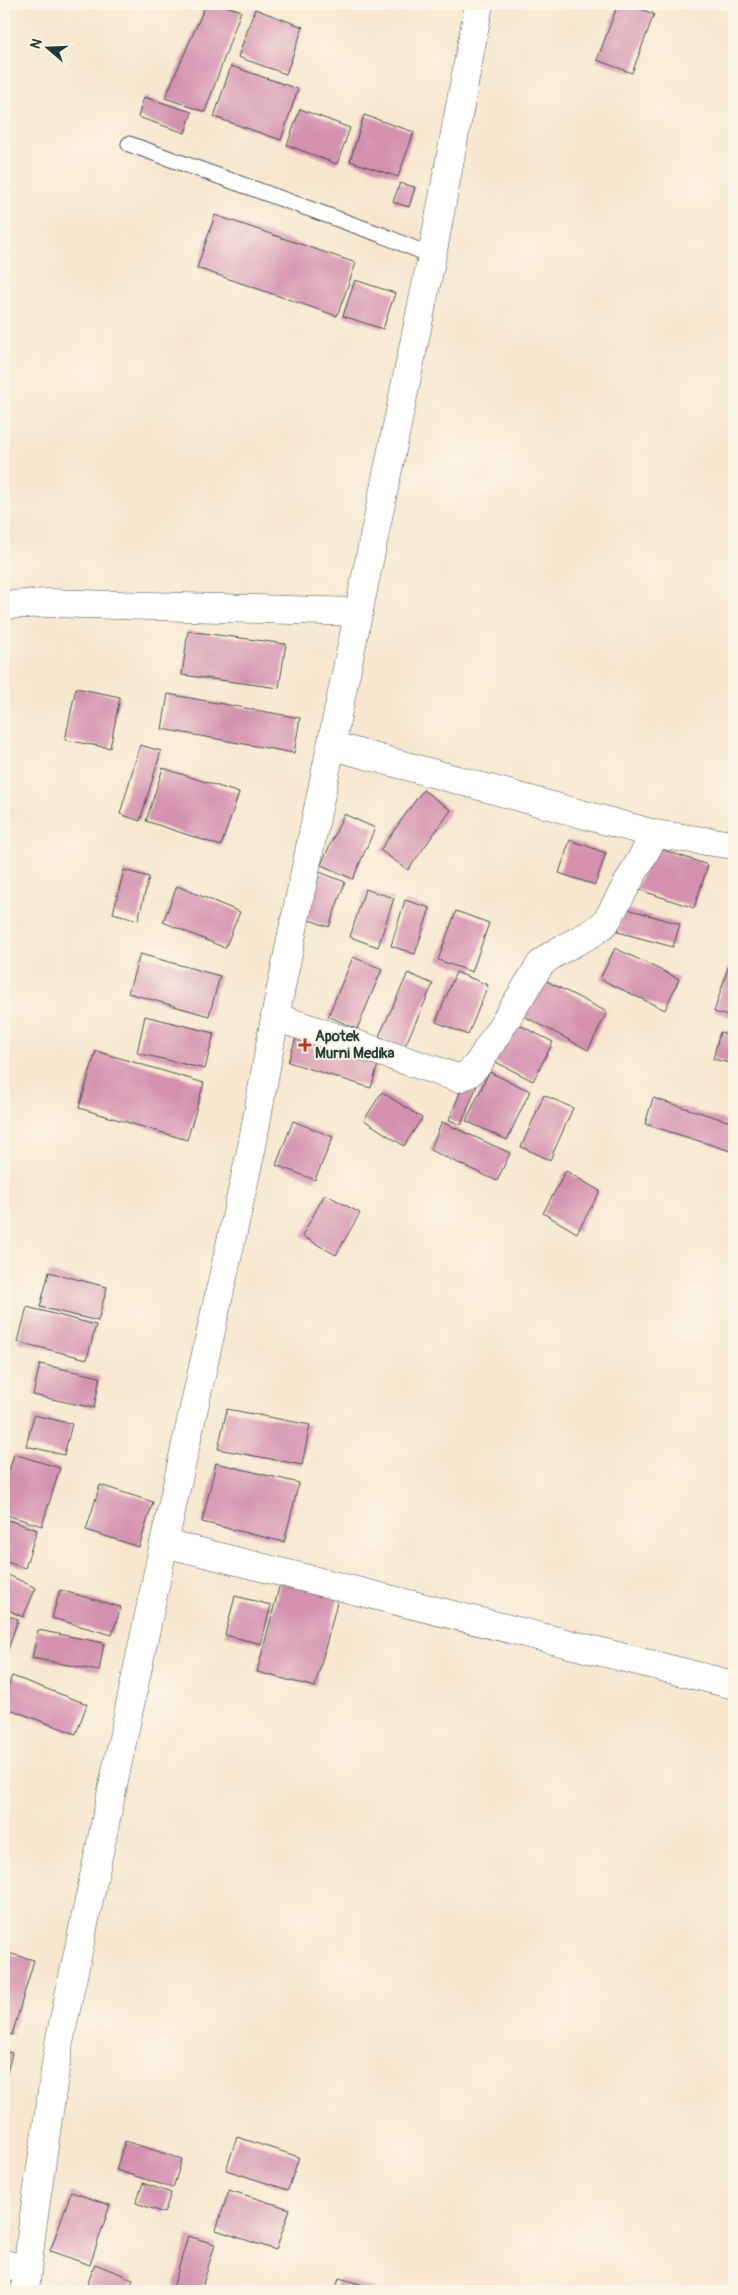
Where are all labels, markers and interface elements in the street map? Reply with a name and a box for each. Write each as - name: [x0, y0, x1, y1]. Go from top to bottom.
- north arrow: [22, 22, 72, 72]
- text: N: [27, 37, 46, 51]
- place label: Apotek Murni Medika: [315, 1027, 395, 1063]
- marker: Apotek Murni Medika: [299, 1039, 311, 1051]

